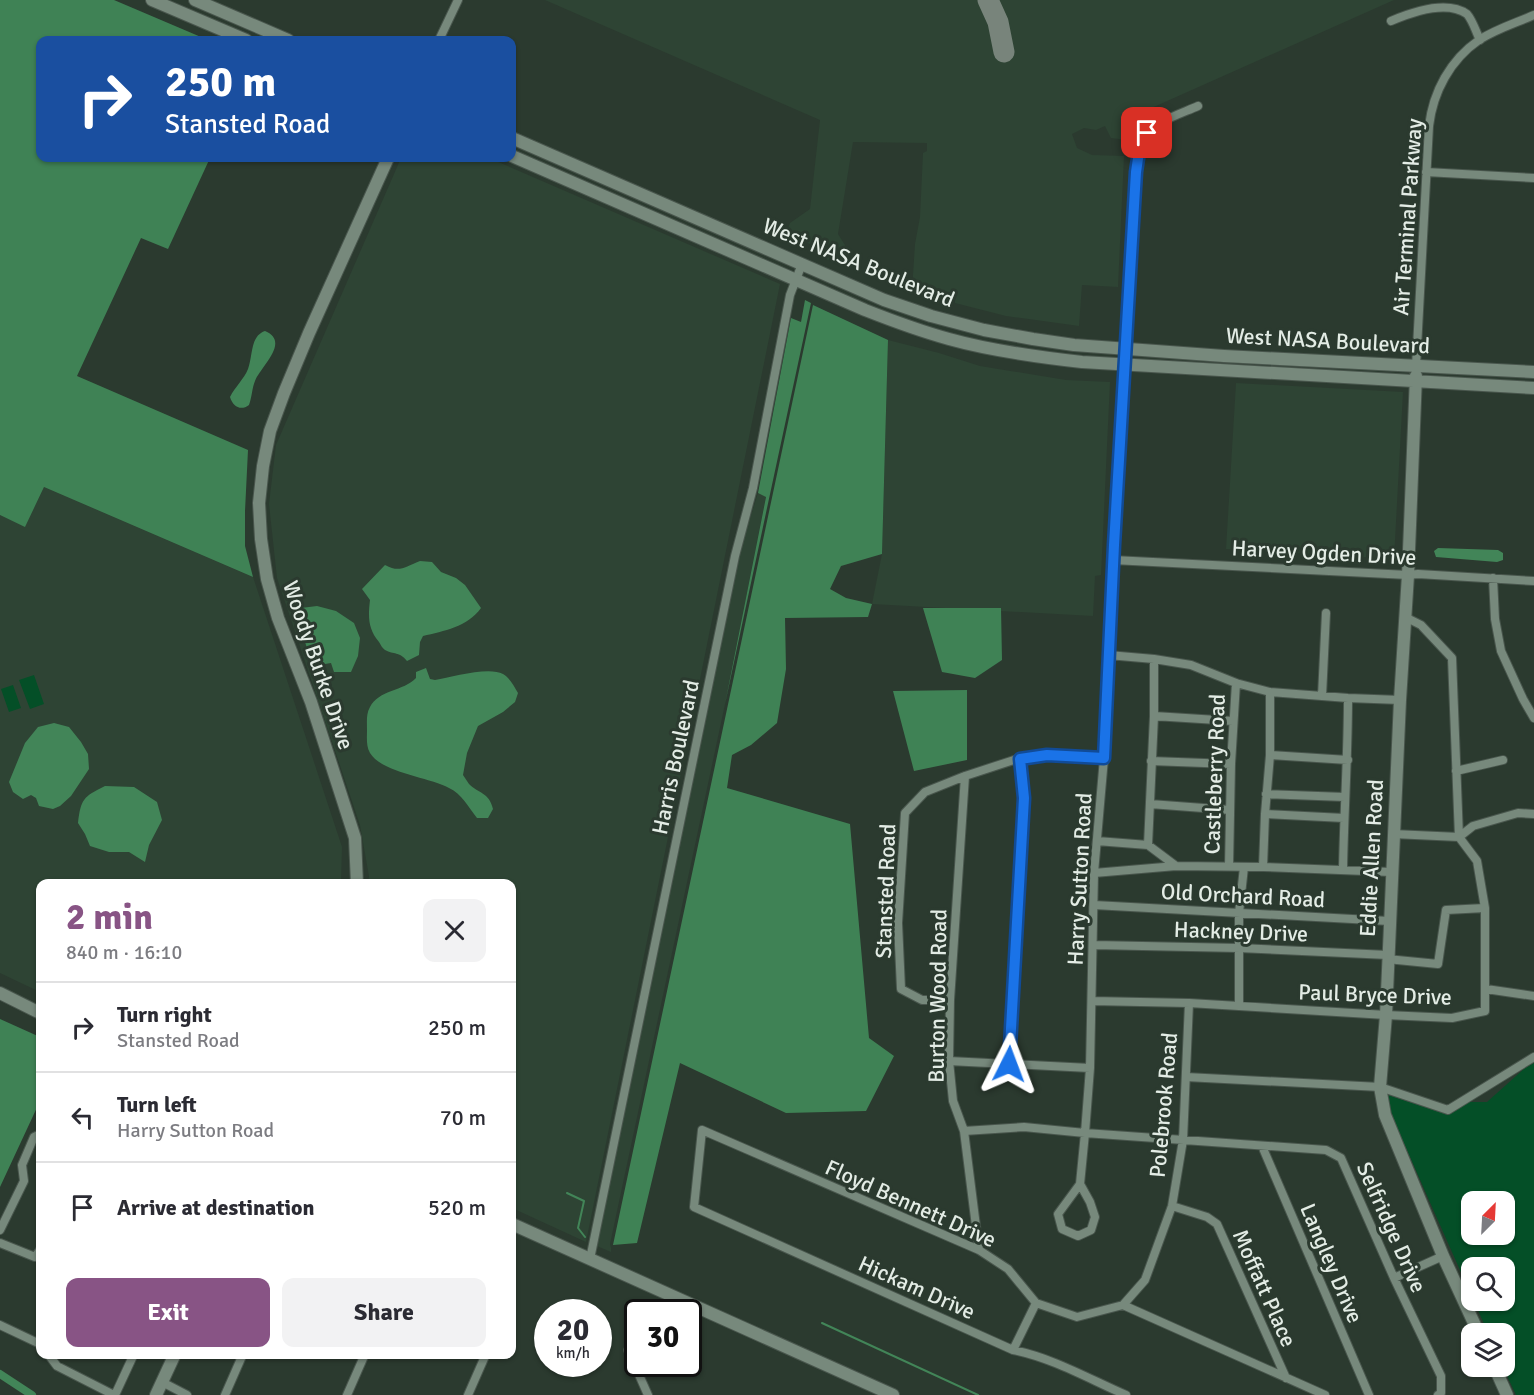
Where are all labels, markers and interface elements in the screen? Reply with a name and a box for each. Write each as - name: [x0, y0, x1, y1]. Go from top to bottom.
- text: 250 m: [165, 57, 276, 108]
- icon: right: [66, 60, 144, 138]
- pin: [1121, 107, 1172, 158]
- text: Stansted Road: [165, 108, 330, 141]
- icon: arrive: [1130, 116, 1163, 149]
- street label: Air Terminal Parkway: [1387, 117, 1428, 316]
- street label: West NASA Boulevard: [759, 212, 959, 313]
- street label: West NASA Boulevard: [1225, 322, 1431, 359]
- street label: Harvey Ogden Drive: [1231, 534, 1417, 571]
- street label: Woody Burke Drive: [277, 577, 360, 753]
- street label: Harris Boulevard: [646, 677, 705, 837]
- street label: Castleberry Road: [1198, 693, 1231, 855]
- street label: Eddie Allen Road: [1354, 778, 1389, 938]
- street label: Harry Sutton Road: [1061, 792, 1098, 966]
- street label: Stansted Road: [870, 823, 901, 959]
- street label: Old Orchard Road: [1160, 878, 1326, 913]
- text: 2 min: [66, 895, 153, 940]
- button: close: [423, 899, 486, 962]
- street label: Burton Wood Road: [922, 909, 953, 1083]
- street label: Hackney Drive: [1173, 916, 1309, 947]
- text: 840 m · 16:10: [66, 940, 182, 965]
- street label: Paul Bryce Drive: [1298, 978, 1452, 1011]
- text: Turn right: [117, 1001, 212, 1028]
- icon: right: [66, 1011, 99, 1044]
- text: 250 m: [428, 1014, 486, 1041]
- text: Stansted Road: [117, 1028, 240, 1053]
- street label: Polebrook Road: [1144, 1031, 1183, 1179]
- position arrow: [977, 1032, 1041, 1096]
- text: Turn left: [117, 1091, 197, 1118]
- icon: left: [66, 1101, 99, 1134]
- text: 70 m: [440, 1104, 486, 1131]
- text: Harry Sutton Road: [117, 1118, 274, 1143]
- street label: Floyd Bennett Drive: [821, 1154, 1000, 1253]
- street label: Selfridge Drive: [1351, 1158, 1432, 1297]
- icon: arrive: [66, 1191, 99, 1224]
- north arrow: [1461, 1191, 1515, 1245]
- map controls: [1461, 1191, 1515, 1377]
- text: Arrive at destination: [117, 1194, 314, 1221]
- text: 520 m: [428, 1194, 486, 1221]
- street label: Langley Drive: [1294, 1199, 1369, 1327]
- street label: Moffatt Place: [1227, 1225, 1302, 1351]
- street label: Hickam Drive: [854, 1250, 979, 1325]
- button: search: [1461, 1257, 1515, 1311]
- button: Exit: [66, 1278, 270, 1347]
- button: Share: [282, 1278, 486, 1347]
- speed limit sign: 30: [624, 1299, 702, 1377]
- text: 20: [557, 1312, 589, 1349]
- button: layers: [1461, 1323, 1515, 1377]
- text: km/h: [556, 1344, 590, 1362]

